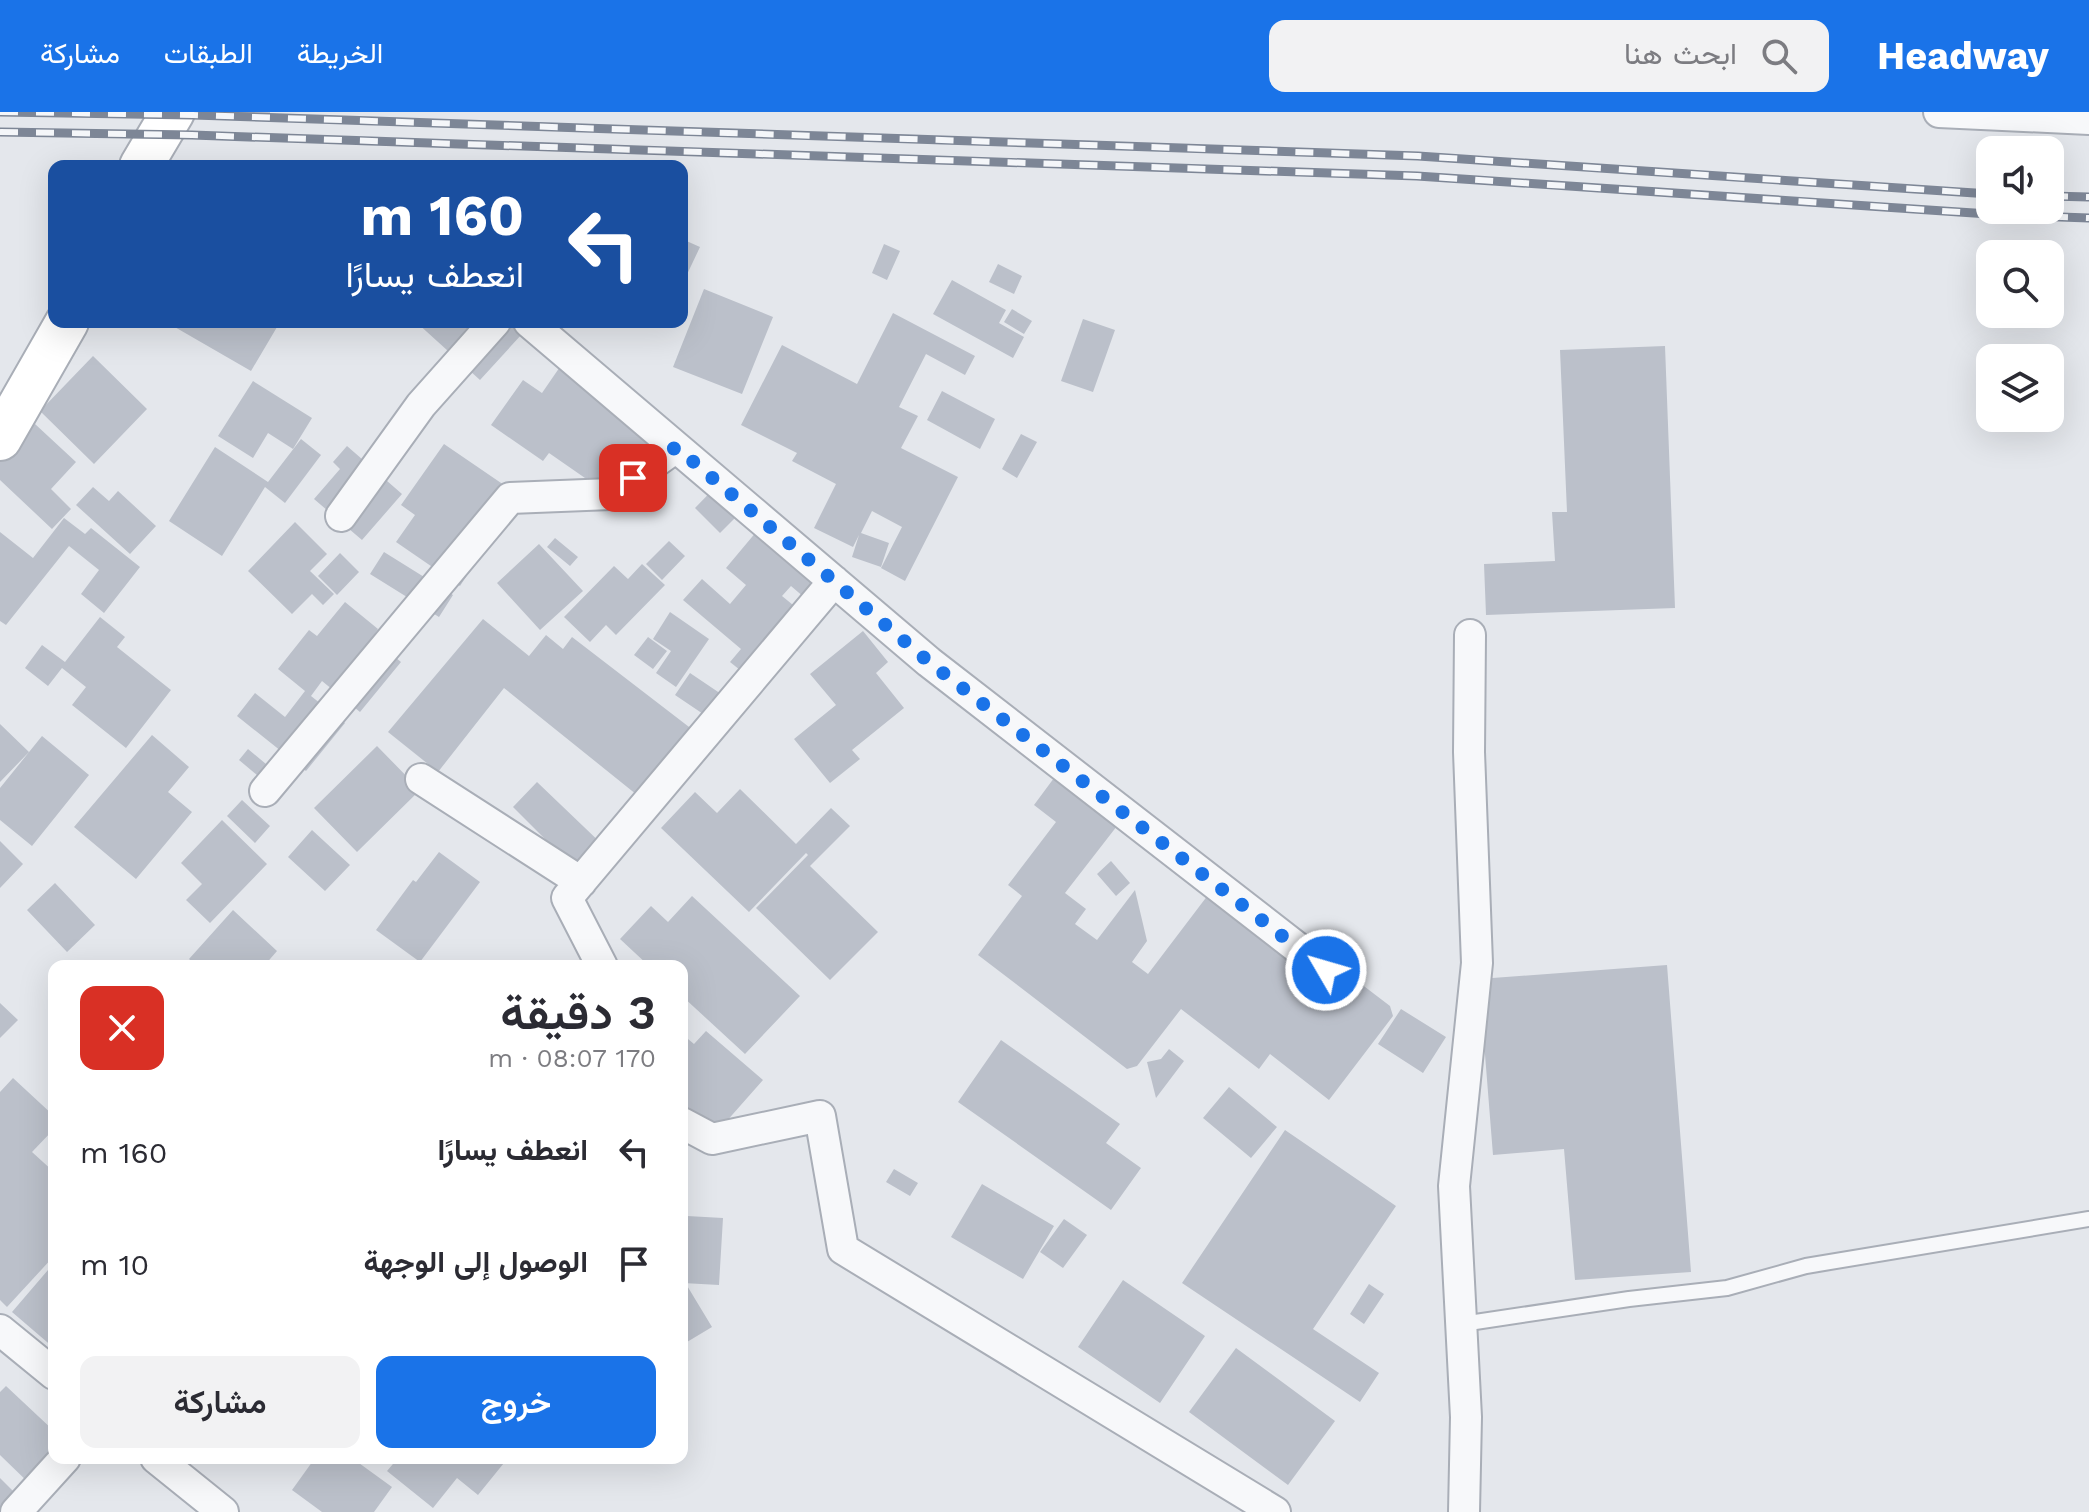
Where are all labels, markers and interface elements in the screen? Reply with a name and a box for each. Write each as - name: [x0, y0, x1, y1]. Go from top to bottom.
- search box: [1269, 20, 1829, 92]
- icon: search: [1757, 34, 1801, 78]
- text: Headway: [1877, 34, 2049, 78]
- text: ابحث هنا: [1624, 36, 1737, 71]
- text: مشاركة: [40, 37, 120, 70]
- text: الطبقات: [164, 37, 253, 70]
- text: الخريطة: [297, 37, 383, 70]
- map controls: [1976, 136, 2064, 432]
- button: sound: [1976, 136, 2064, 224]
- text: 160 m: [361, 183, 524, 249]
- icon: left: [552, 192, 656, 296]
- button: search: [1976, 240, 2064, 328]
- text: انعطف يسارًا: [346, 254, 524, 296]
- button: layers: [1976, 344, 2064, 432]
- pin: [599, 444, 667, 512]
- icon: arrive: [611, 456, 655, 500]
- position arrow: [1284, 928, 1368, 1012]
- text: 3 دقيقة: [500, 984, 656, 1041]
- button: close: [80, 986, 164, 1070]
- text: 170 m · 08:07: [488, 1043, 656, 1073]
- icon: left: [612, 1130, 656, 1174]
- text: انعطف يسارًا: [437, 1132, 588, 1167]
- text: 160 m: [80, 1135, 167, 1170]
- icon: arrive: [612, 1242, 656, 1286]
- text: الوصول إلى الوجهة: [363, 1244, 588, 1279]
- text: 10 m: [80, 1247, 149, 1282]
- button: مشاركة: [80, 1356, 360, 1448]
- button: خروج: [376, 1356, 656, 1448]

